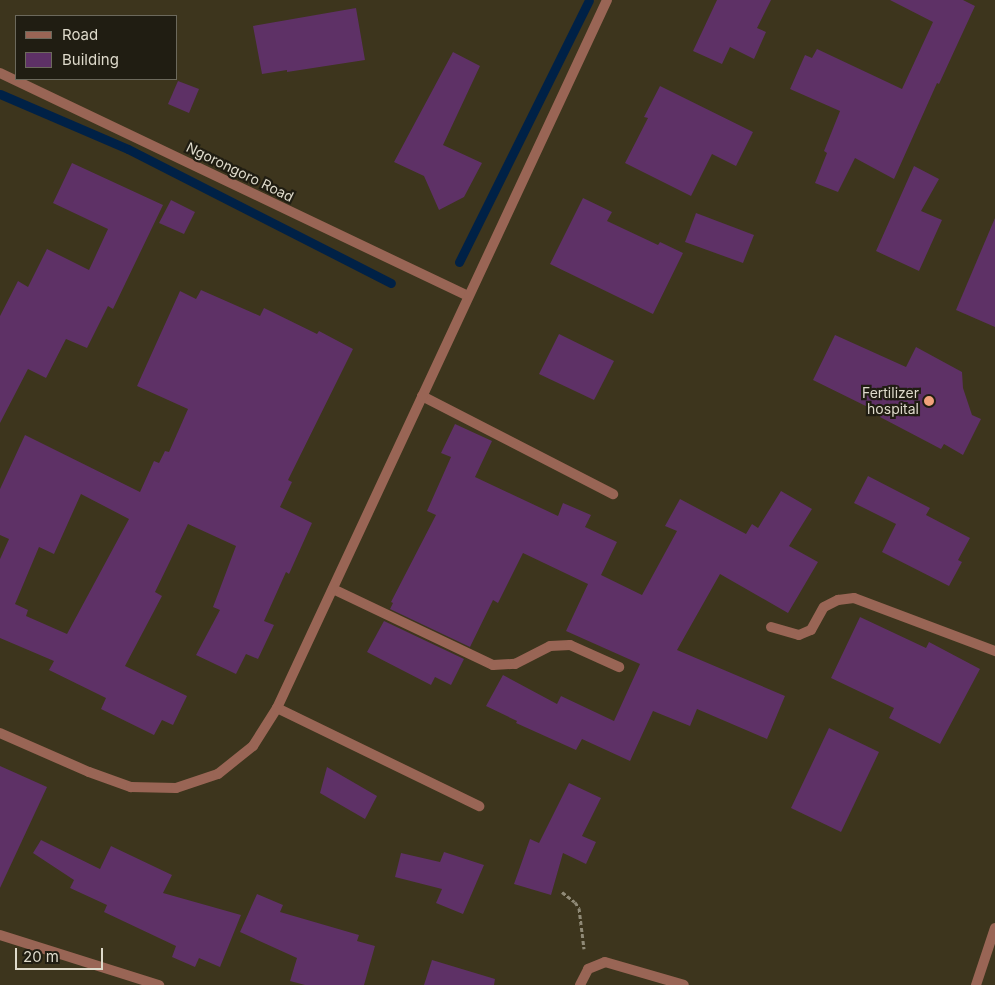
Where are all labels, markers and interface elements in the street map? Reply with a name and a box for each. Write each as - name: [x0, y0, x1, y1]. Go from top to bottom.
- legend: [15, 15, 178, 80]
- text: Road: [62, 25, 98, 44]
- text: Building: [62, 50, 119, 69]
- street label: Ngorongoro Road: [184, 139, 296, 205]
- place label: Fertilizer hospital: [862, 385, 919, 418]
- marker: Fertilizer hospital: [923, 395, 935, 407]
- scale bar: [18, 938, 105, 970]
- text: 20 m: [23, 947, 59, 966]

